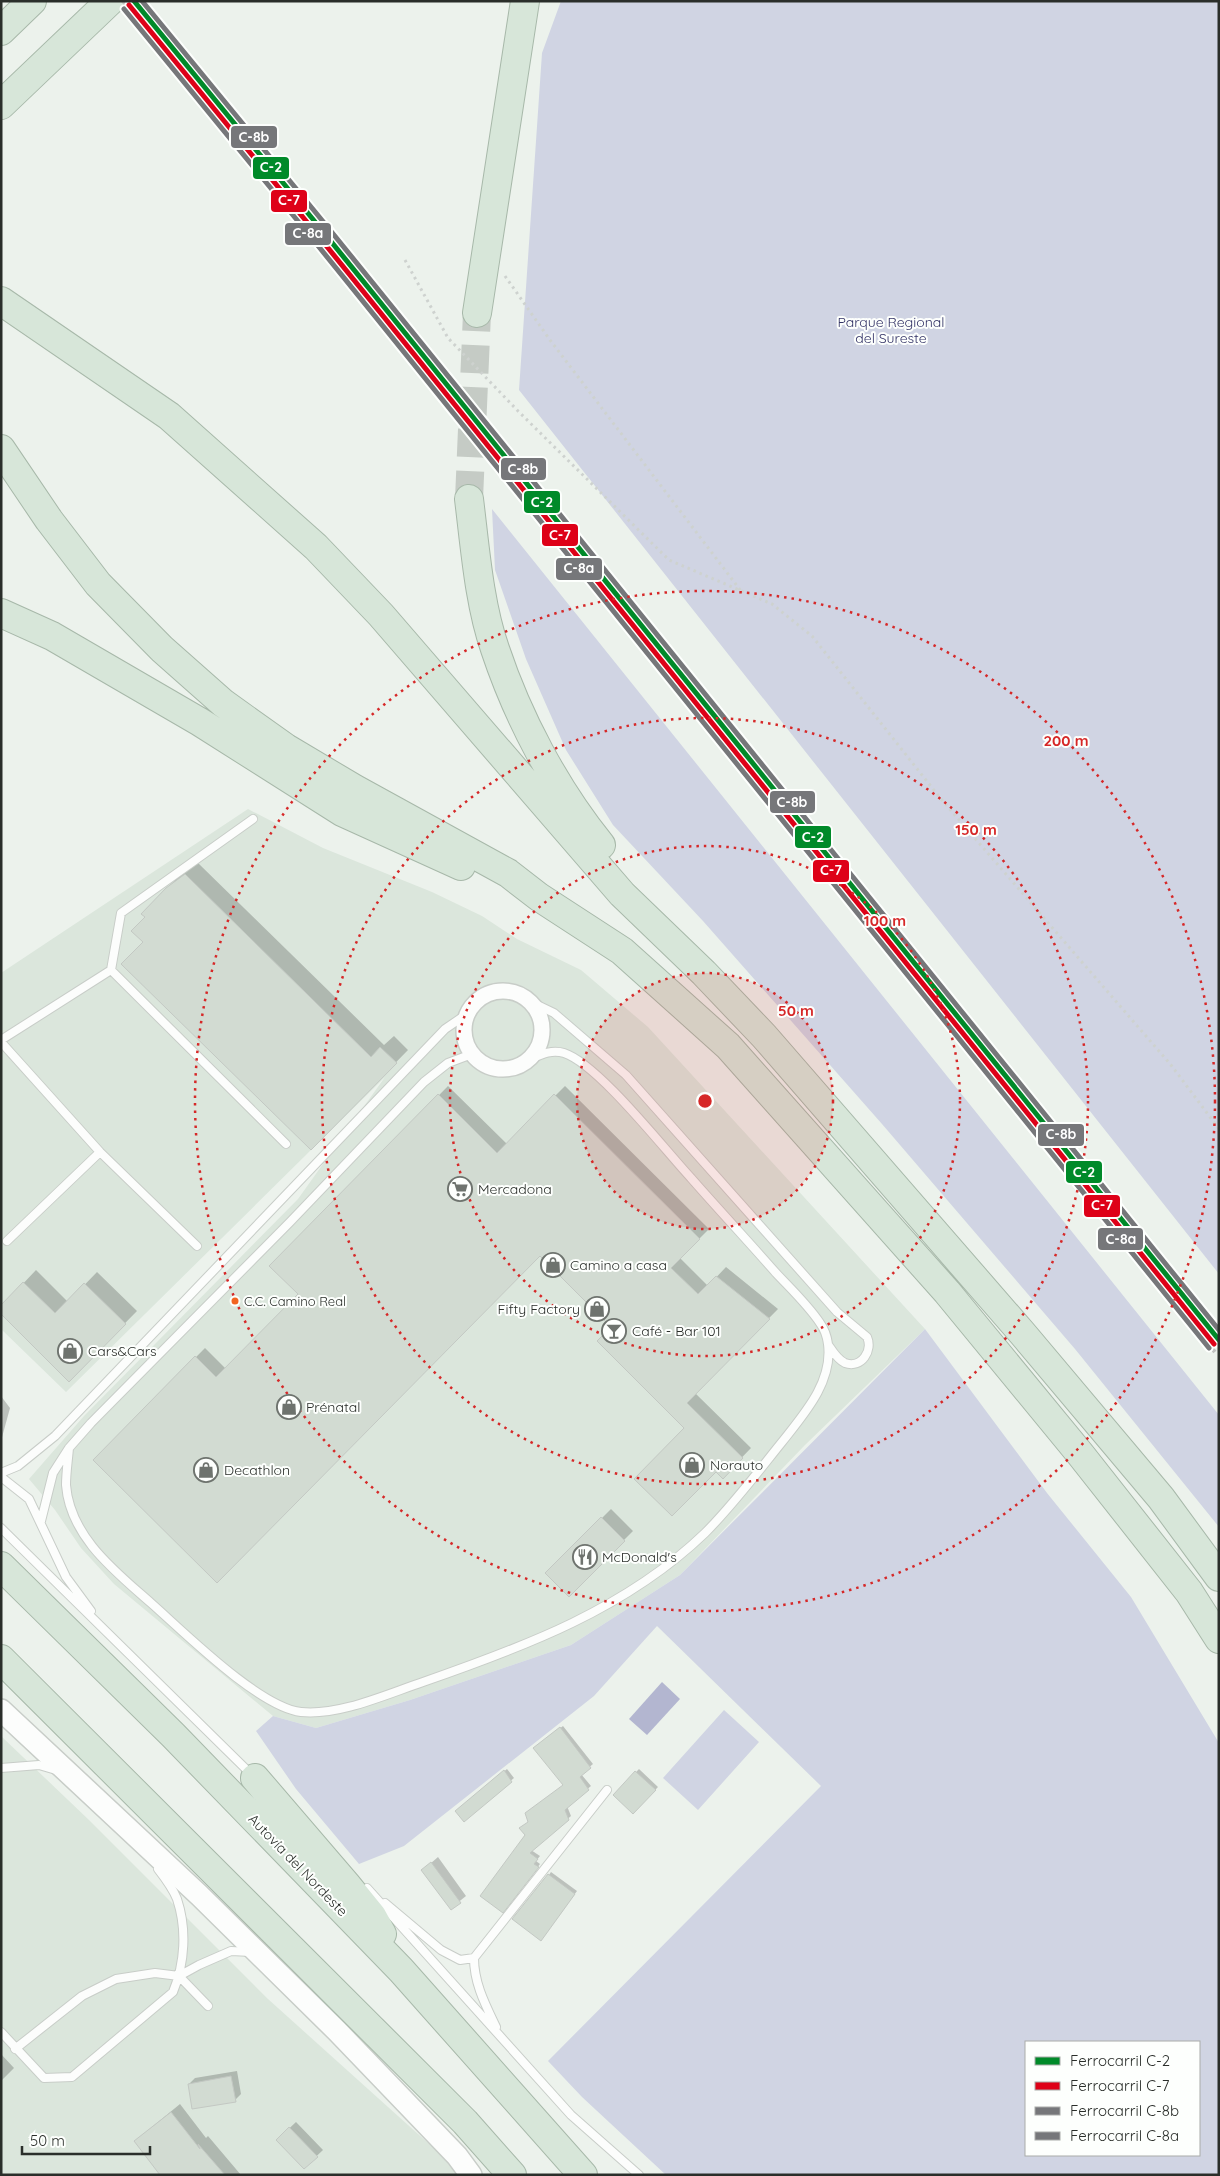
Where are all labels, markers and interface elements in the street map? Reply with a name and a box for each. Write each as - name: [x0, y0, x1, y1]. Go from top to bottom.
- line badge: C-8b: [230, 125, 278, 149]
- text: C-8b: [239, 128, 270, 146]
- line badge: C-2: [252, 156, 290, 180]
- text: C-2: [260, 158, 282, 176]
- line badge: C-7: [270, 189, 308, 213]
- text: C-7: [278, 191, 300, 209]
- line badge: C-8a: [284, 222, 332, 246]
- text: C-8a: [293, 224, 323, 242]
- park label: Parque Regional del Sureste: [837, 313, 945, 347]
- line badge: C-8b: [500, 457, 547, 481]
- text: C-8b: [508, 460, 539, 478]
- line badge: C-2: [523, 490, 561, 514]
- text: C-2: [531, 493, 553, 511]
- line badge: C-7: [541, 523, 579, 547]
- text: C-7: [549, 526, 571, 544]
- line badge: C-8a: [555, 557, 603, 581]
- text: C-8a: [564, 559, 594, 577]
- text: 200 m: [1044, 731, 1089, 750]
- line badge: C-8b: [769, 790, 816, 814]
- text: C-8b: [777, 793, 808, 811]
- text: 150 m: [955, 820, 997, 839]
- line badge: C-2: [794, 825, 832, 849]
- text: C-2: [802, 828, 824, 846]
- line badge: C-7: [812, 859, 850, 883]
- text: C-7: [820, 861, 842, 879]
- text: 100 m: [864, 911, 906, 930]
- text: 50 m: [778, 1001, 814, 1020]
- centre of rings: [696, 1092, 714, 1110]
- line badge: C-8b: [1037, 1123, 1085, 1147]
- text: C-8b: [1046, 1125, 1077, 1143]
- line badge: C-2: [1065, 1160, 1103, 1184]
- text: C-2: [1073, 1163, 1095, 1181]
- supermarket icon: Mercadona: [447, 1176, 473, 1202]
- place label: Mercadona: [478, 1180, 552, 1198]
- line badge: C-7: [1083, 1194, 1121, 1218]
- text: C-7: [1091, 1196, 1113, 1214]
- line badge: C-8a: [1097, 1227, 1144, 1251]
- text: C-8a: [1106, 1230, 1136, 1248]
- shop icon: Camino a casa: [540, 1252, 566, 1278]
- place label: Camino a casa: [570, 1256, 667, 1274]
- place label: C.C. Camino Real: [244, 1293, 346, 1309]
- marker: C.C. Camino Real: [230, 1296, 240, 1306]
- shop icon: Fifty Factory: [584, 1296, 610, 1322]
- place label: Fifty Factory: [498, 1300, 580, 1318]
- bar icon: Café - Bar 101: [601, 1318, 627, 1344]
- place label: Café - Bar 101: [632, 1322, 721, 1340]
- shop icon: Cars&Cars: [57, 1338, 83, 1364]
- place label: Cars&Cars: [88, 1342, 157, 1360]
- shop icon: Prénatal: [276, 1394, 302, 1420]
- place label: Prénatal: [306, 1398, 360, 1416]
- shop icon: Norauto: [679, 1452, 705, 1478]
- place label: Norauto: [710, 1456, 763, 1474]
- shop icon: Decathlon: [193, 1457, 219, 1483]
- place label: Decathlon: [224, 1461, 290, 1479]
- restaurant icon: McDonald's: [572, 1544, 598, 1570]
- place label: McDonald's: [602, 1548, 677, 1566]
- street label: Autovía del Nordeste: [245, 1810, 352, 1920]
- legend: [1025, 2041, 1200, 2156]
- text: Ferrocarril C-2: [1070, 2051, 1170, 2070]
- text: Ferrocarril C-7: [1070, 2076, 1170, 2095]
- text: Ferrocarril C-8b: [1070, 2101, 1179, 2120]
- scale bar: [22, 2124, 150, 2156]
- text: Ferrocarril C-8a: [1070, 2126, 1179, 2145]
- text: 50 m: [30, 2131, 65, 2150]

